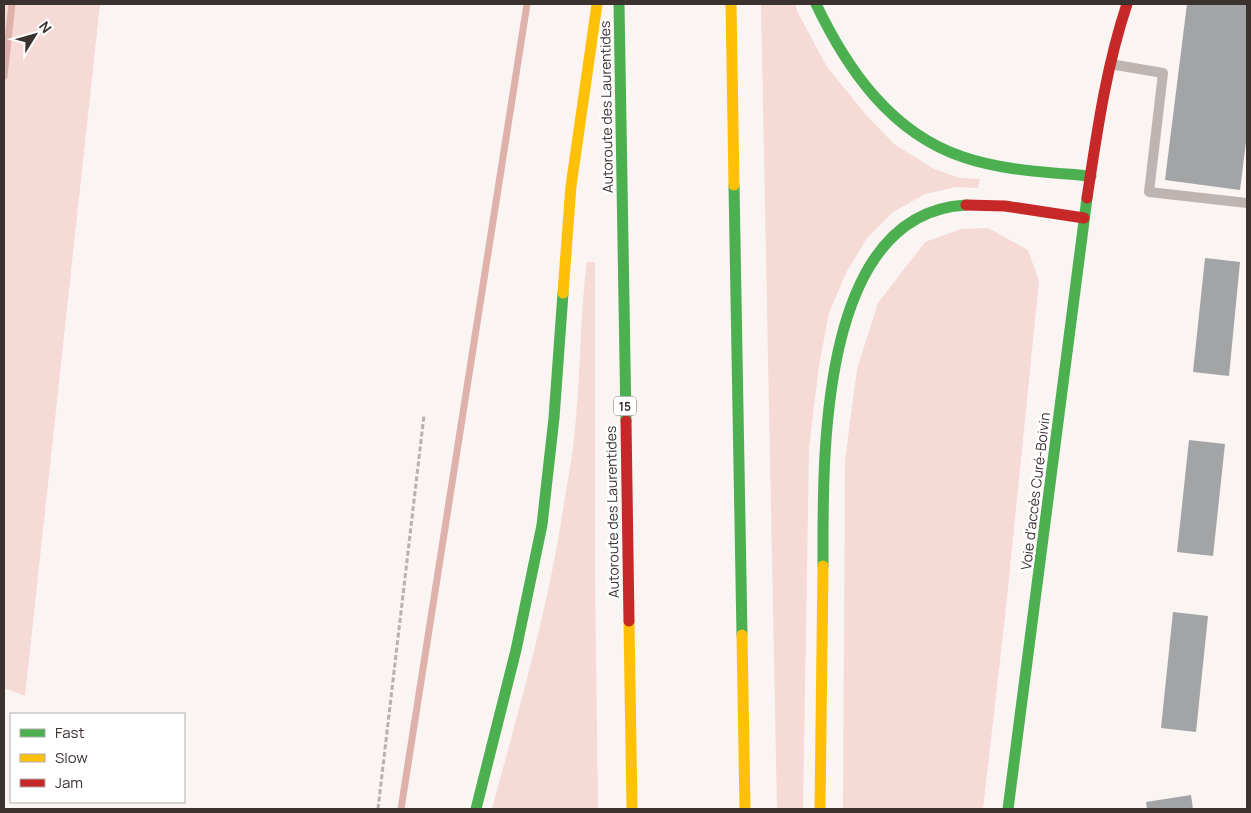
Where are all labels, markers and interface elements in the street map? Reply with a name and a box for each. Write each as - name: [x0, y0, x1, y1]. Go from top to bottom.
- north arrow: [10, 10, 60, 60]
- text: N: [35, 17, 56, 37]
- street label: Autoroute des Laurentides: [595, 21, 617, 193]
- road number: 15: [614, 396, 636, 416]
- street label: Voie d'accès Curé-Boivin: [1016, 411, 1054, 571]
- street label: Autoroute des Laurentides: [601, 426, 623, 598]
- legend: [10, 713, 185, 803]
- text: Fast: [55, 722, 84, 743]
- text: Slow: [55, 747, 88, 768]
- text: Jam: [55, 772, 83, 793]

